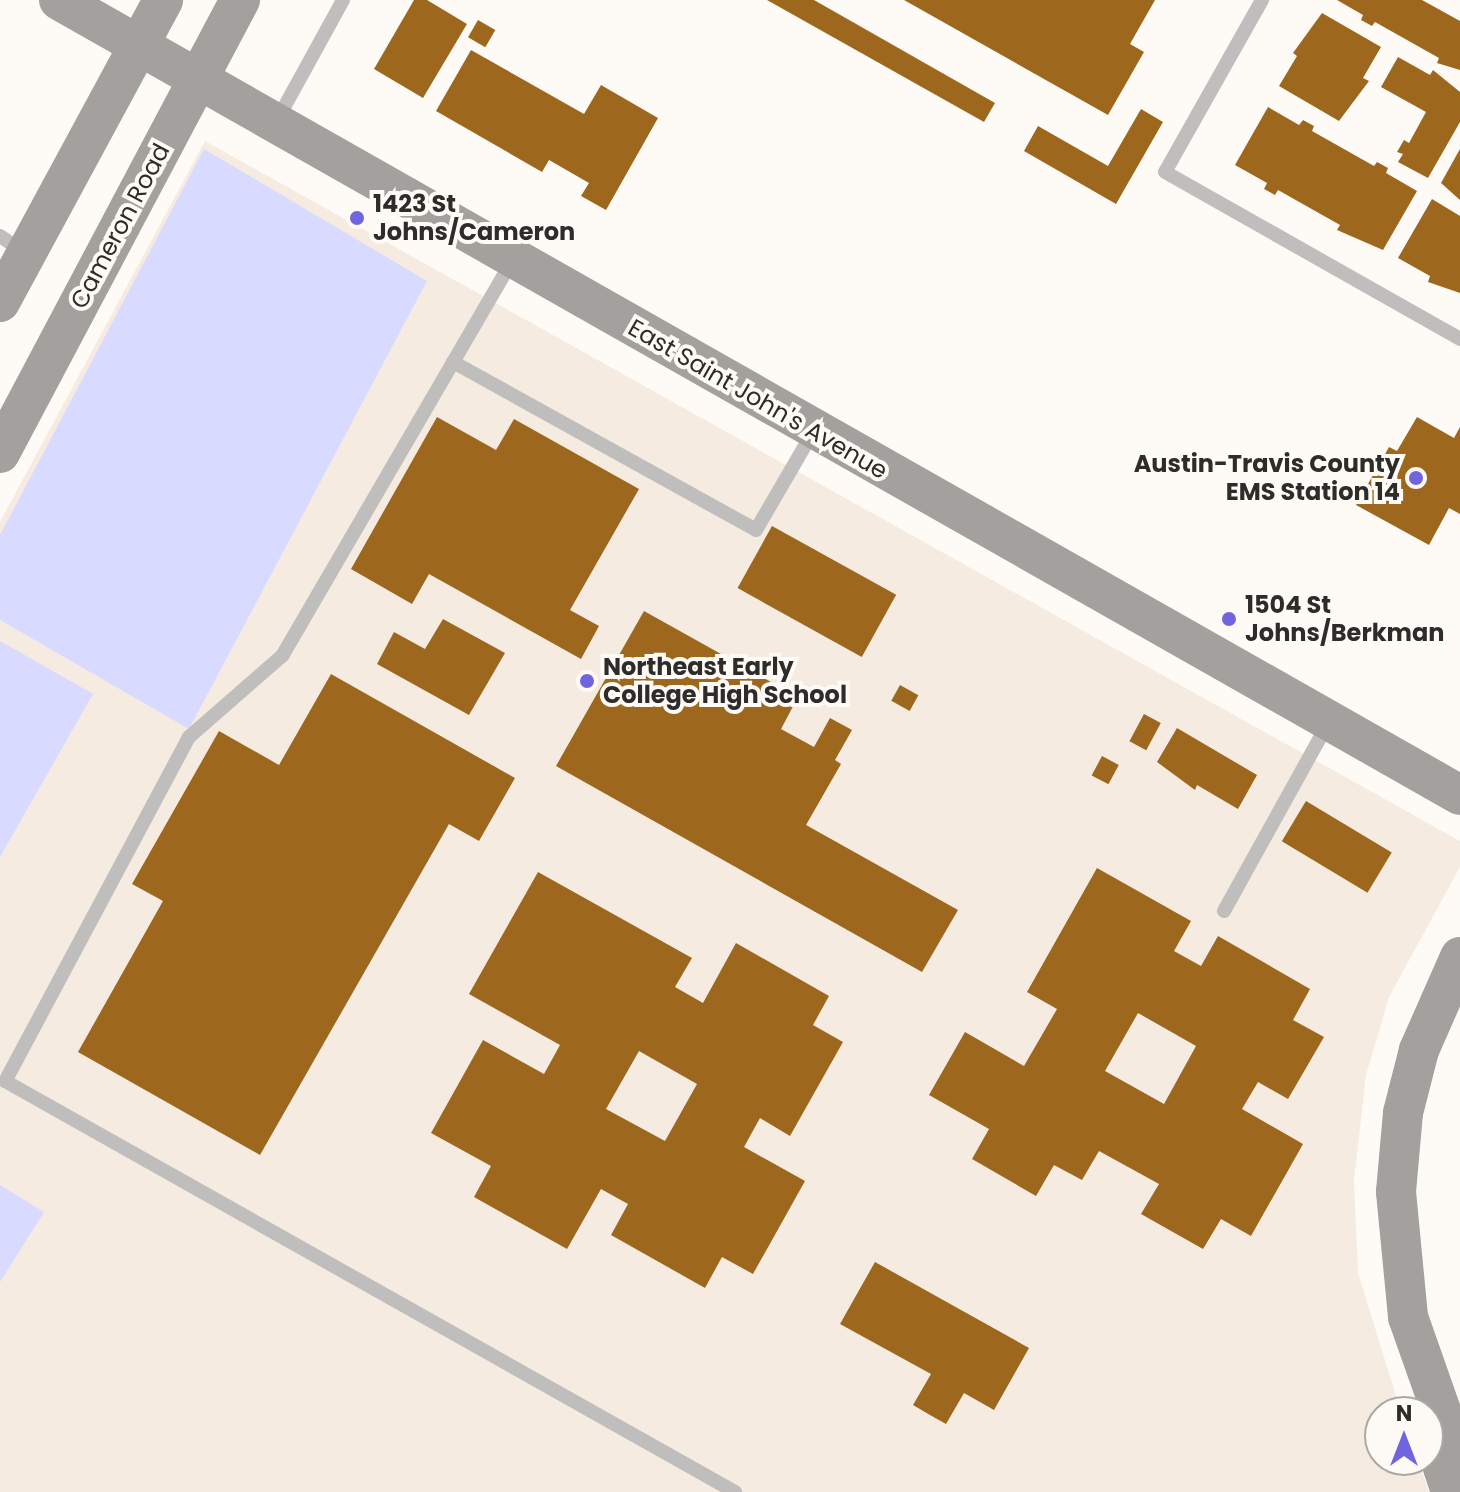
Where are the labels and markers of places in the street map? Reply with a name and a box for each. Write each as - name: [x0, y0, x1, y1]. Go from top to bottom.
- place label: 1423 St Johns/Cameron: [373, 190, 575, 246]
- marker: 1423 St Johns/Cameron: [348, 209, 366, 227]
- place label: Austin-Travis County EMS Station 14: [1134, 450, 1400, 506]
- marker: Austin-Travis County EMS Station 14: [1407, 469, 1425, 487]
- place label: 1504 St Johns/Berkman: [1245, 591, 1444, 647]
- marker: 1504 St Johns/Berkman: [1220, 610, 1238, 628]
- place label: Northeast Early College High School: [603, 653, 847, 709]
- marker: Northeast Early College High School: [578, 672, 596, 690]

